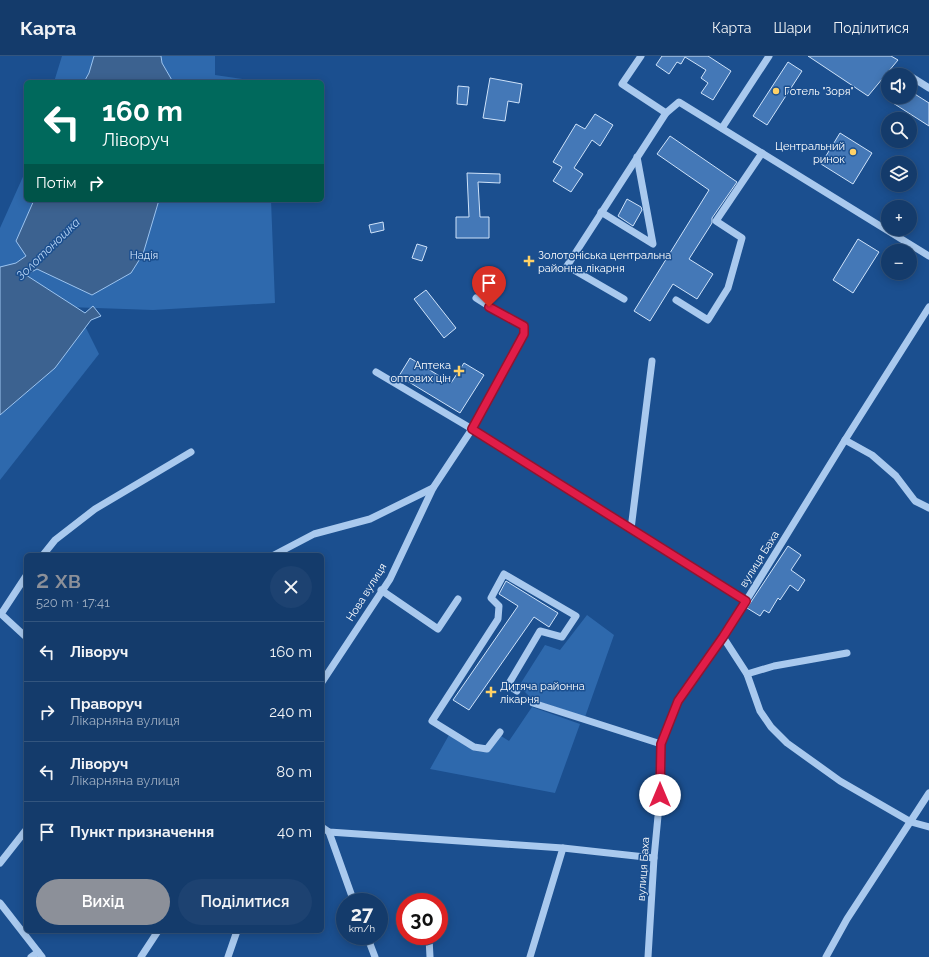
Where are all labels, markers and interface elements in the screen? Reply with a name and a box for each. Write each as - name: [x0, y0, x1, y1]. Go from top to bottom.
- text: Карта: [20, 17, 76, 39]
- text: Карта: [712, 20, 751, 36]
- text: Шари: [773, 20, 811, 36]
- text: Поділитися: [833, 20, 909, 36]
- map controls: [881, 68, 917, 280]
- button: sound: [881, 68, 917, 104]
- place label: Готель "Зоря": [784, 85, 854, 98]
- marker: Готель "Зоря": [771, 86, 781, 96]
- text: 160 m: [102, 95, 183, 128]
- icon: left: [36, 96, 88, 148]
- button: search: [881, 112, 917, 148]
- text: Ліворуч: [102, 129, 169, 150]
- place label: Центральний ринок: [775, 140, 845, 166]
- marker: Центральний ринок: [848, 147, 858, 157]
- button: layers: [881, 156, 917, 192]
- icon: right: [85, 172, 107, 194]
- text: Потім: [36, 174, 77, 192]
- button: +: [881, 200, 917, 236]
- water label: Золотоношка: [13, 215, 83, 283]
- button: −: [881, 244, 917, 280]
- park label: Надія: [130, 249, 158, 262]
- place label: Золотоніська центральна районна лікарня: [538, 249, 671, 275]
- marker: Золотоніська центральна районна лікарня: [523, 255, 535, 267]
- pin: [472, 266, 506, 307]
- icon: arrive: [478, 272, 500, 294]
- place label: Аптека оптових цін: [390, 359, 451, 385]
- marker: Аптека оптових цін: [454, 366, 464, 376]
- street label: вулиця Баха: [737, 529, 782, 590]
- street label: Нова вулиця: [343, 561, 389, 624]
- text: 2 хв: [36, 565, 81, 594]
- button: close: [270, 566, 312, 608]
- text: 520 m · 17:41: [36, 595, 110, 610]
- icon: left: [36, 641, 58, 663]
- text: Ліворуч: [70, 643, 128, 661]
- text: 160 m: [270, 643, 312, 661]
- place label: Дитяча районна лікарня: [500, 680, 585, 706]
- marker: Дитяча районна лікарня: [485, 686, 497, 698]
- text: Праворуч: [70, 695, 142, 713]
- icon: right: [36, 701, 58, 723]
- text: 240 m: [269, 703, 312, 721]
- text: Лікарняна вулиця: [70, 713, 180, 728]
- text: Ліворуч: [70, 755, 128, 773]
- icon: left: [36, 761, 58, 783]
- text: 80 m: [276, 763, 312, 781]
- text: Лікарняна вулиця: [70, 773, 180, 788]
- position arrow: [639, 774, 681, 816]
- icon: arrive: [36, 821, 58, 843]
- text: Пункт призначення: [70, 823, 214, 841]
- text: 40 m: [277, 823, 312, 841]
- street label: вулиця Баха: [635, 837, 652, 901]
- button: Вихід: [36, 879, 170, 925]
- button: Поділитися: [178, 879, 312, 925]
- speed limit sign: 30: [396, 893, 448, 945]
- text: 27: [351, 902, 373, 926]
- text: km/h: [349, 923, 375, 934]

